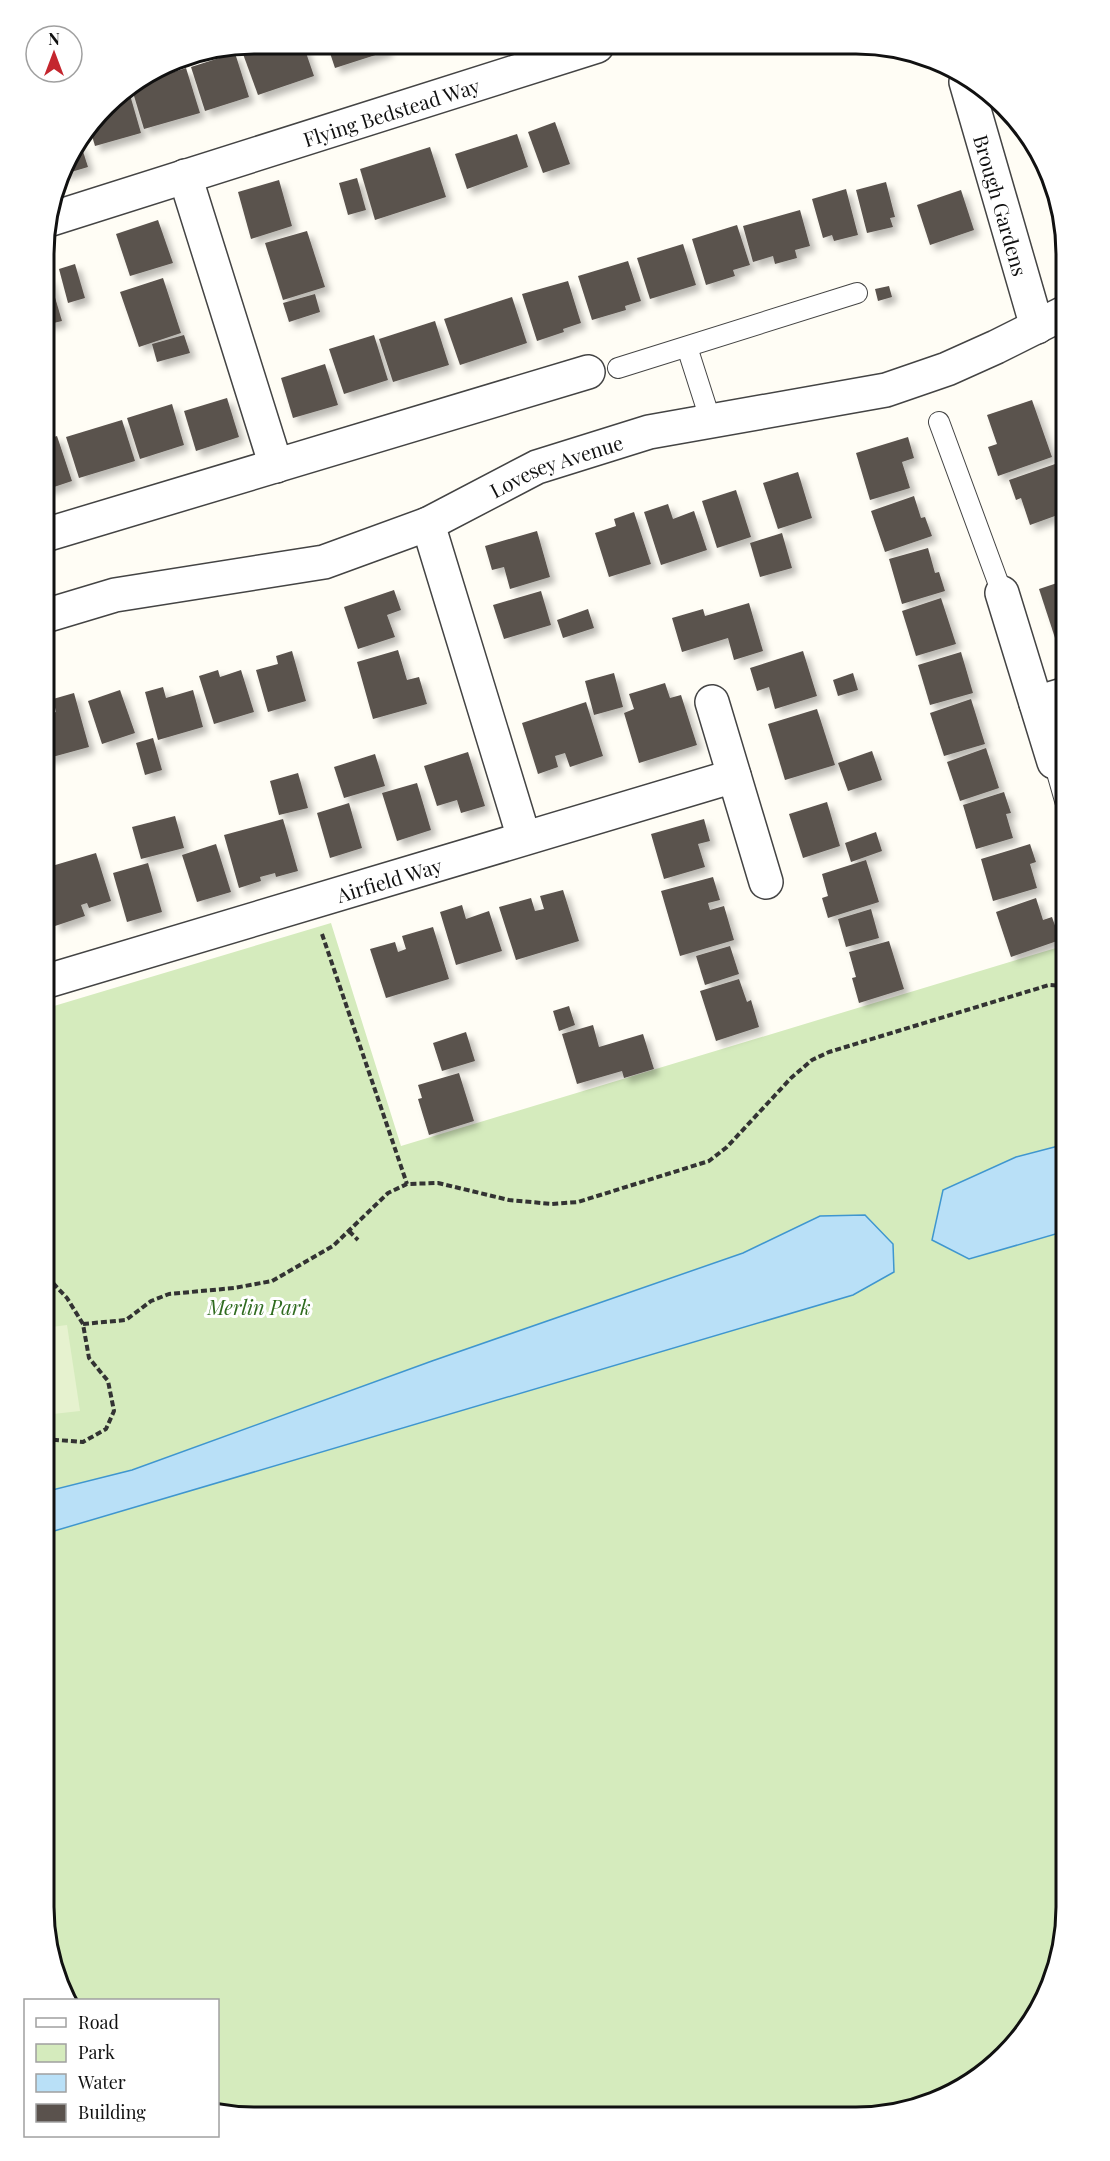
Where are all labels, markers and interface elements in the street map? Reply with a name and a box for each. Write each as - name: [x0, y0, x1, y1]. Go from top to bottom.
- north arrow: [24, 24, 84, 84]
- text: N: [48, 28, 60, 49]
- street label: Flying Bedstead Way: [300, 71, 483, 152]
- street label: Brough Gardens: [968, 131, 1035, 279]
- street label: Lovesey Avenue: [485, 428, 626, 503]
- street label: Airfield Way: [332, 851, 445, 908]
- park label: Merlin Park: [206, 1293, 311, 1320]
- legend: [24, 1999, 219, 2137]
- text: Road: [78, 2010, 119, 2034]
- text: Park: [78, 2040, 115, 2064]
- text: Water: [77, 2070, 126, 2094]
- text: Building: [78, 2100, 146, 2124]

